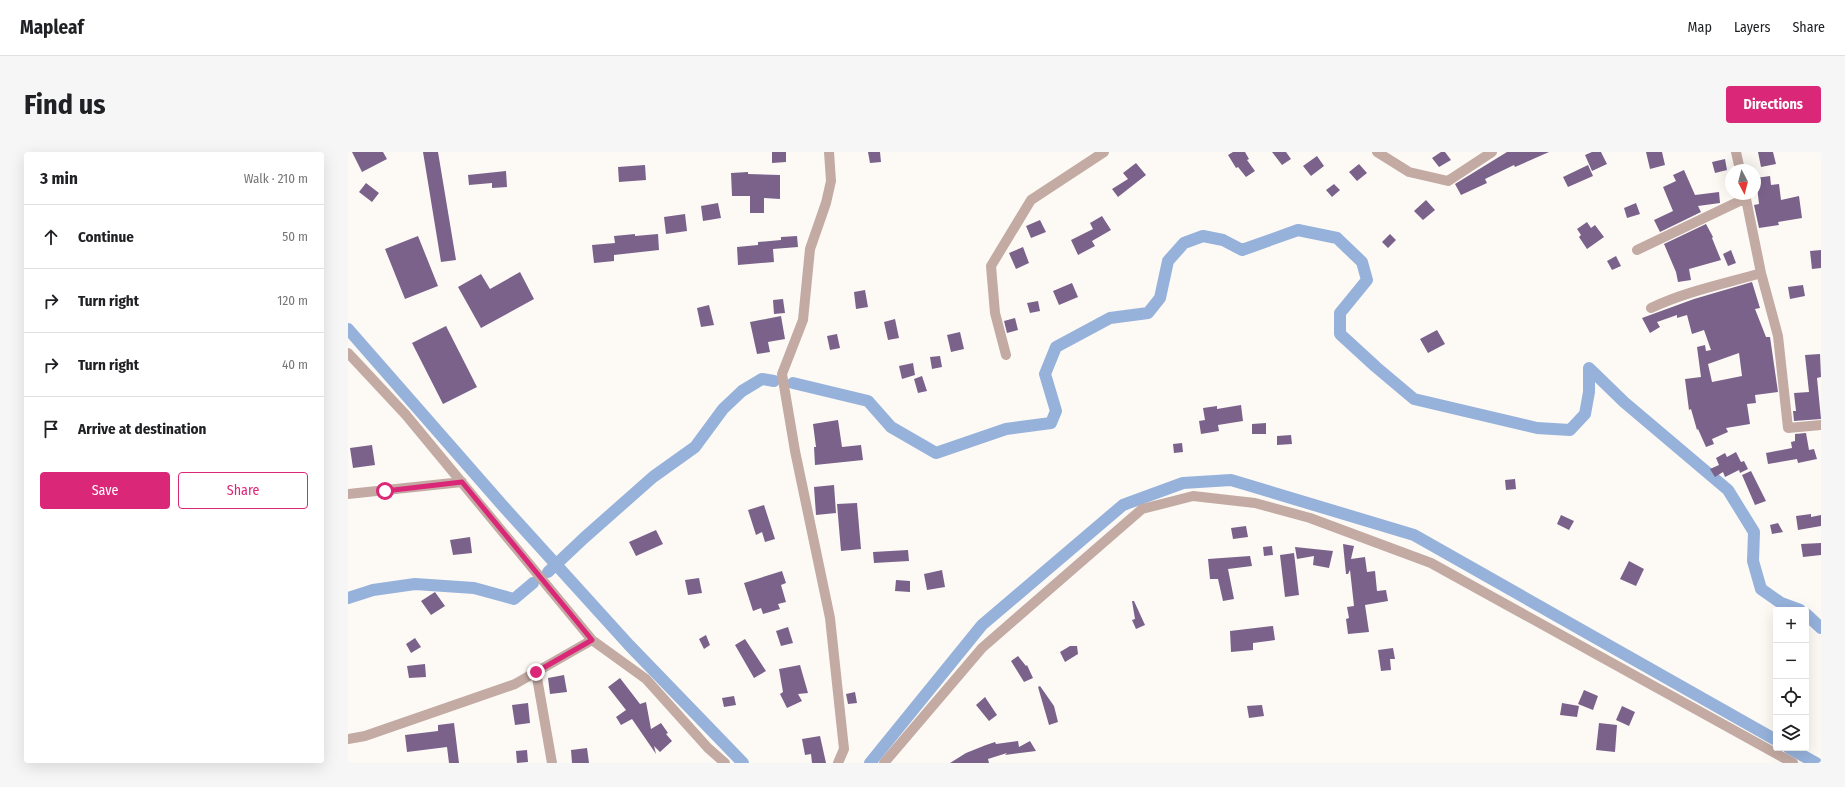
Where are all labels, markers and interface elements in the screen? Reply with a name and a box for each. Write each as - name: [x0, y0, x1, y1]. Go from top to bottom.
- text: Mapleaf: [20, 16, 84, 39]
- text: Map: [1688, 19, 1712, 36]
- text: Layers: [1734, 19, 1770, 36]
- text: Share: [1792, 19, 1825, 36]
- button: Directions: [1726, 86, 1821, 123]
- text: Find us: [24, 88, 106, 121]
- north arrow: [1725, 164, 1761, 200]
- text: 3 min: [40, 168, 78, 189]
- text: Walk · 210 m: [244, 171, 308, 186]
- icon: ahead: [40, 226, 62, 248]
- text: Continue: [78, 228, 134, 246]
- text: 50 m: [282, 229, 308, 244]
- icon: right: [40, 290, 62, 312]
- text: Turn right: [78, 292, 139, 310]
- text: 120 m: [277, 293, 308, 308]
- icon: right: [40, 354, 62, 376]
- text: Turn right: [78, 356, 139, 374]
- text: 40 m: [282, 357, 308, 372]
- icon: arrive: [40, 418, 62, 440]
- text: Arrive at destination: [78, 420, 206, 438]
- button: Save: [40, 472, 170, 509]
- button: Share: [178, 472, 308, 509]
- route start: [376, 482, 394, 500]
- map controls: [1773, 607, 1809, 751]
- button: +: [1773, 607, 1809, 643]
- button: −: [1773, 643, 1809, 679]
- route end: [527, 663, 545, 681]
- button: locate: [1773, 679, 1809, 715]
- button: layers: [1773, 715, 1809, 751]

